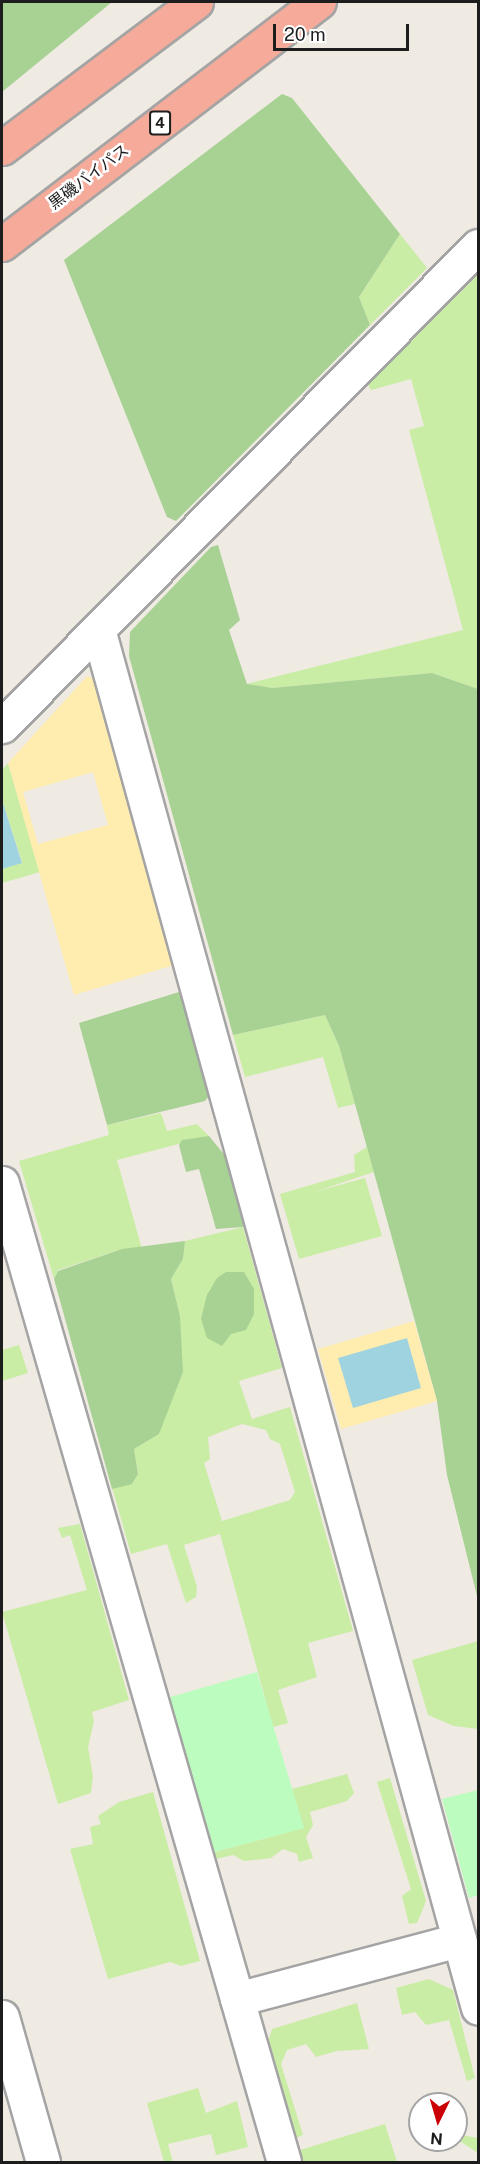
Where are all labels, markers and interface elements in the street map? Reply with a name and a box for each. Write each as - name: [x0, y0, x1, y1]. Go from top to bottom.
- scale bar: [276, 12, 412, 50]
- text: 20 m: [284, 24, 326, 45]
- road number: 4: [148, 111, 172, 135]
- street label: 黒磯バイパス: [45, 140, 133, 214]
- north arrow: [408, 2092, 468, 2152]
- text: N: [430, 2128, 444, 2148]

